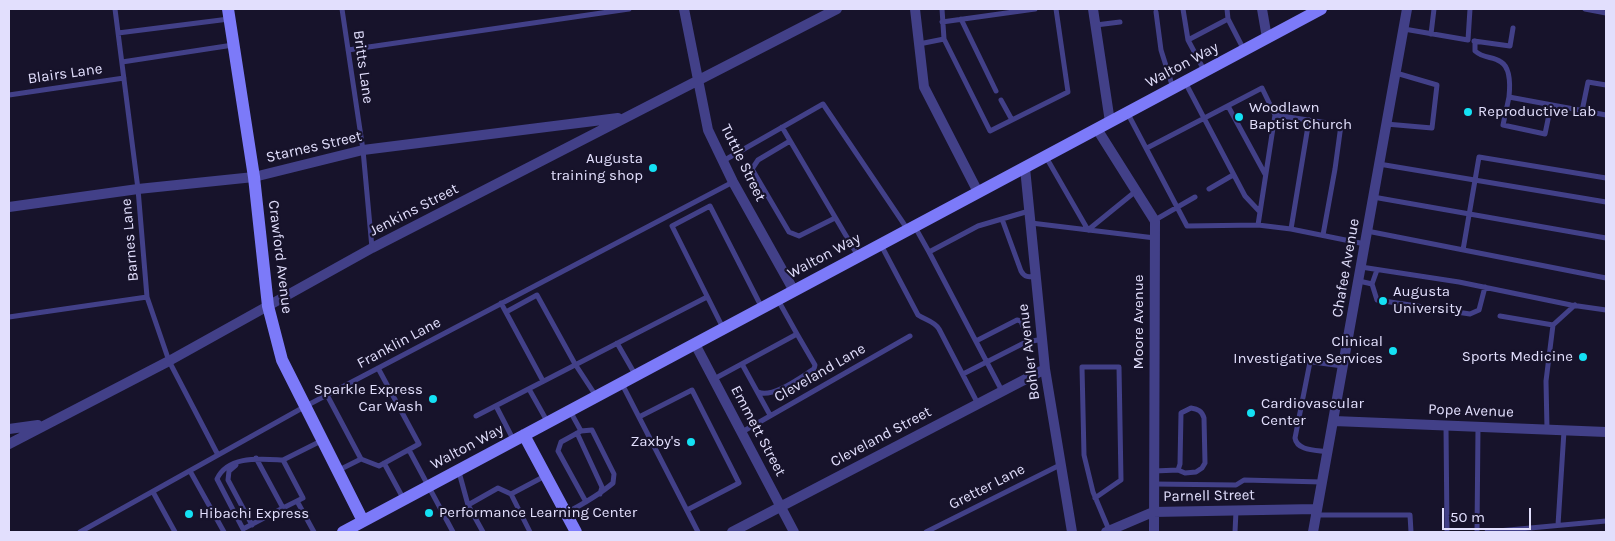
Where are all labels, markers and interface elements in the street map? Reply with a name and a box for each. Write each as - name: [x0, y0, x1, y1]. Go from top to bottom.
- street label: Britts Lane: [349, 29, 377, 105]
- street label: Walton Way: [1142, 38, 1222, 92]
- street label: Blairs Lane: [27, 60, 103, 88]
- place label: Woodlawn Baptist Church: [1249, 99, 1352, 134]
- place label: Reproductive Lab: [1478, 103, 1596, 121]
- marker: Reproductive Lab: [1462, 106, 1474, 118]
- marker: Woodlawn Baptist Church: [1233, 111, 1245, 123]
- street label: Tuttle Street: [717, 122, 769, 204]
- street label: Starnes Street: [264, 127, 364, 167]
- place label: Augusta training shop: [551, 150, 643, 185]
- marker: Augusta training shop: [647, 162, 659, 174]
- street label: Jenkins Street: [367, 180, 461, 240]
- street label: Barnes Lane: [117, 198, 143, 282]
- street label: Crawford Avenue: [264, 199, 296, 315]
- street label: Chafee Avenue: [1328, 217, 1364, 319]
- street label: Walton Way: [784, 229, 864, 283]
- street label: Moore Avenue: [1130, 274, 1148, 370]
- place label: Augusta University: [1393, 283, 1462, 318]
- marker: Augusta University: [1377, 295, 1389, 307]
- street label: Bohler Avenue: [1014, 303, 1044, 401]
- street label: Franklin Lane: [354, 313, 444, 373]
- place label: Clinical Investigative Services: [1233, 333, 1383, 368]
- street label: Cleveland Lane: [771, 340, 869, 406]
- marker: Clinical Investigative Services: [1387, 345, 1399, 357]
- place label: Sports Medicine: [1462, 348, 1573, 366]
- marker: Sports Medicine: [1577, 351, 1589, 363]
- place label: Sparkle Express Car Wash: [314, 381, 423, 416]
- street label: Emmett Street: [727, 383, 789, 479]
- marker: Sparkle Express Car Wash: [427, 393, 439, 405]
- place label: Cardiovascular Center: [1261, 395, 1364, 430]
- street label: Pope Avenue: [1428, 401, 1514, 421]
- street label: Cleveland Street: [828, 403, 934, 471]
- marker: Cardiovascular Center: [1245, 407, 1257, 419]
- street label: Walton Way: [427, 420, 507, 474]
- place label: Zaxby's: [630, 433, 681, 451]
- marker: Zaxby's: [685, 436, 697, 448]
- street label: Gretter Lane: [946, 460, 1028, 514]
- street label: Parnell Street: [1163, 486, 1255, 506]
- scale bar: [1445, 498, 1534, 530]
- place label: Performance Learning Center: [439, 504, 637, 522]
- place label: Hibachi Express: [199, 505, 309, 523]
- marker: Performance Learning Center: [423, 507, 435, 519]
- marker: Hibachi Express: [183, 508, 195, 520]
- text: 50 m: [1450, 508, 1485, 526]

